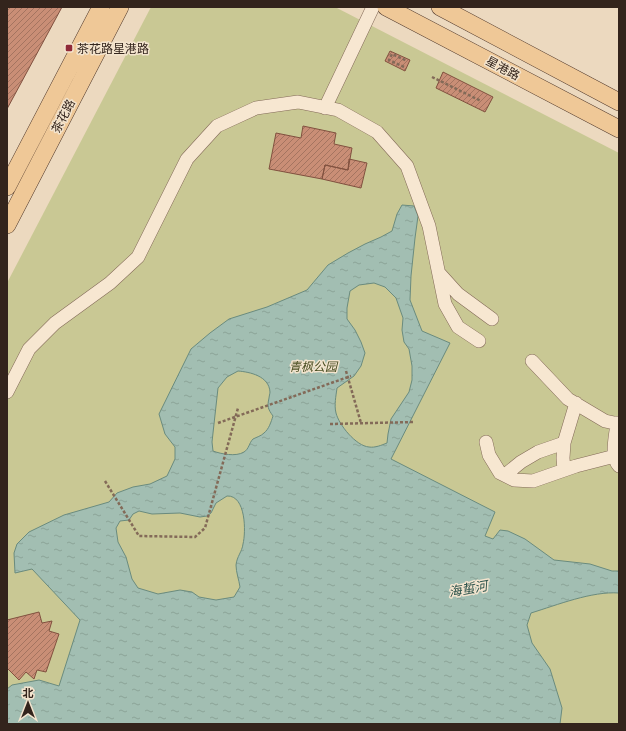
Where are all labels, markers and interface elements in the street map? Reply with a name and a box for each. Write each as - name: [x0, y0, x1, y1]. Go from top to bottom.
- place label: 茶花路星港路: [77, 41, 149, 56]
- marker: 茶花路星港路: [64, 43, 74, 53]
- street label: 星港路: [484, 53, 522, 83]
- street label: 茶花路: [48, 97, 78, 135]
- park label: 青枫公园: [289, 359, 339, 374]
- water label: 海蜇河: [447, 577, 492, 601]
- north arrow: [8, 683, 48, 723]
- text: 北: [23, 686, 34, 700]

